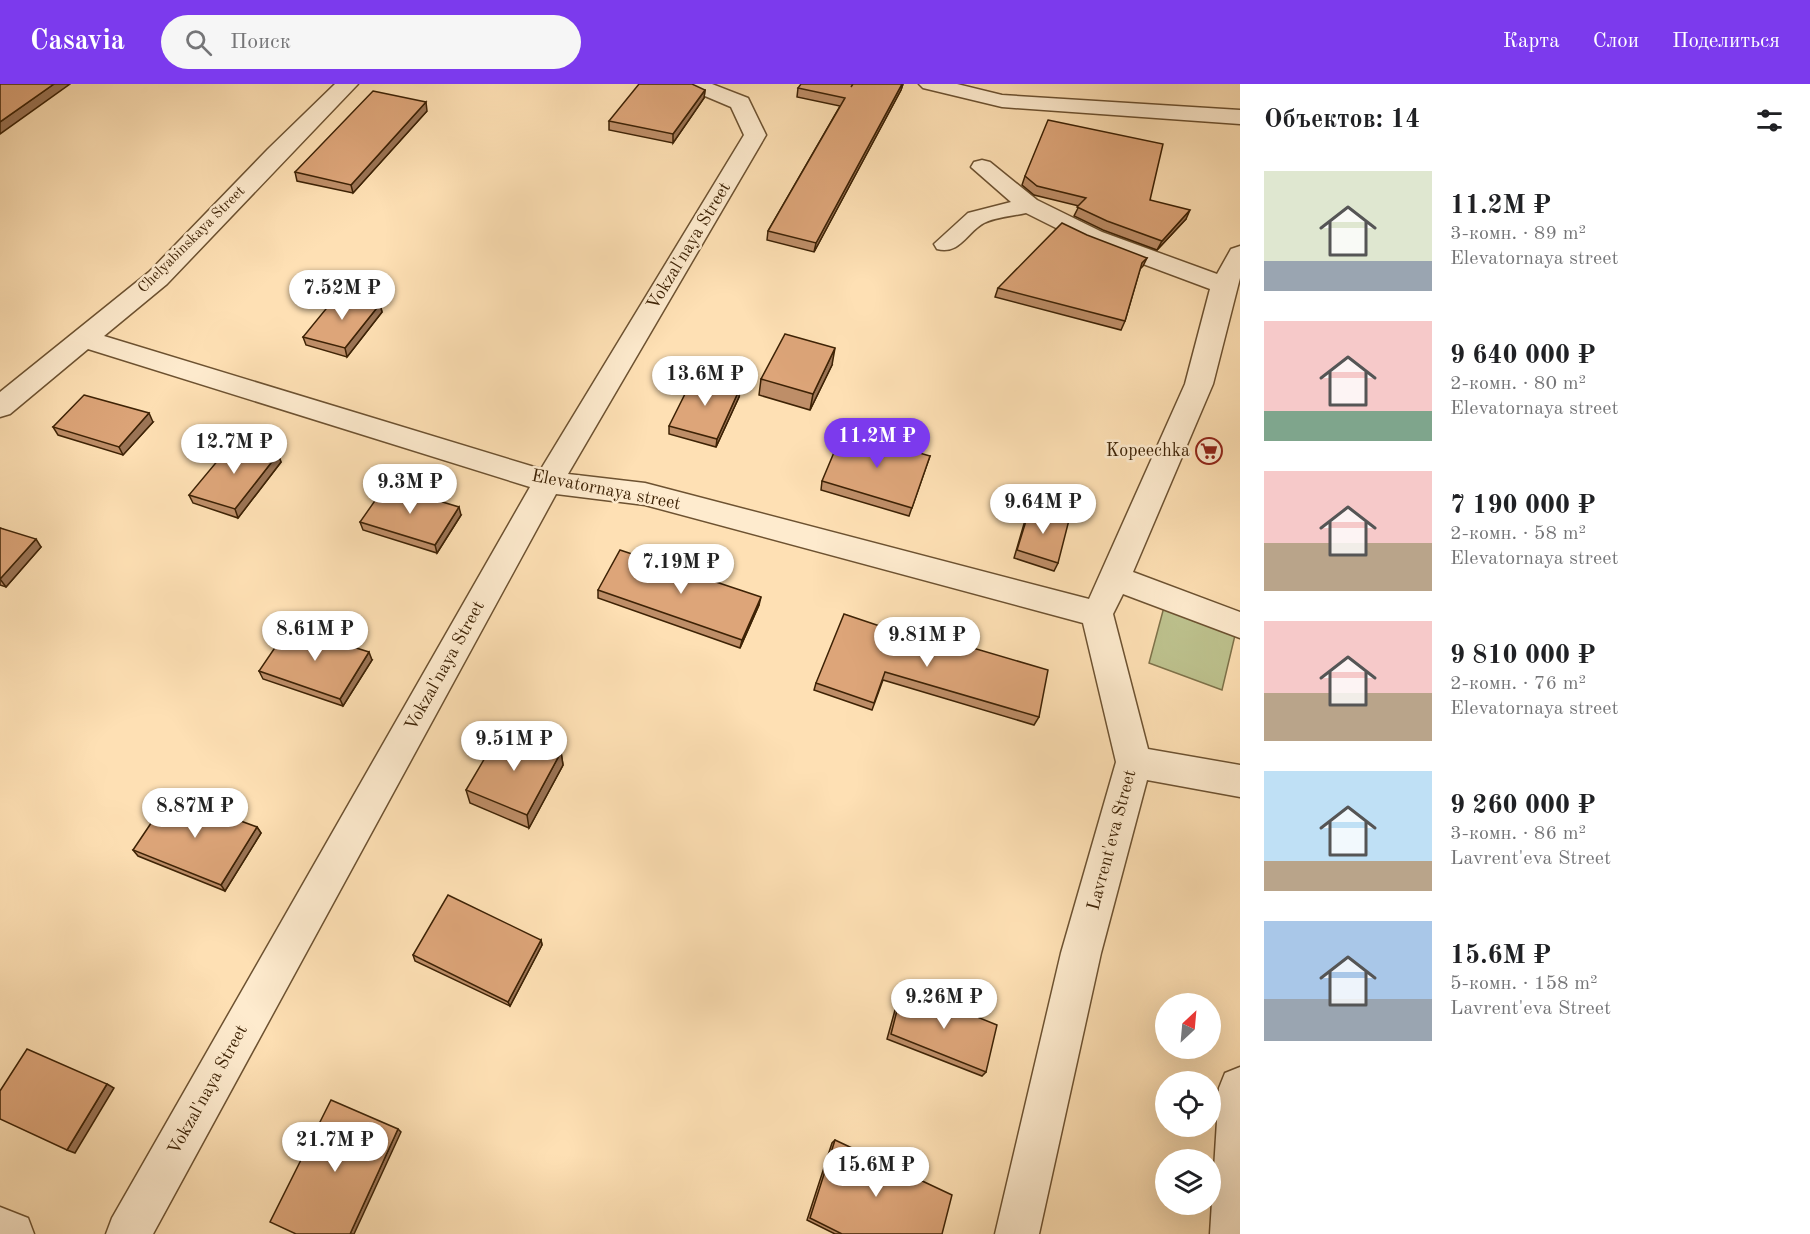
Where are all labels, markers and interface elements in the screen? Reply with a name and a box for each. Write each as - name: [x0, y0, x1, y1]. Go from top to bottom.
- search box: [161, 15, 581, 69]
- icon: search: [182, 26, 215, 59]
- text: Casavia: [30, 28, 125, 56]
- text: Поиск: [230, 31, 291, 53]
- text: Карта: [1503, 31, 1560, 52]
- text: Слои: [1593, 31, 1639, 52]
- text: Поделиться: [1672, 31, 1780, 52]
- icon: filters: [1753, 104, 1786, 137]
- text: Объектов: 14: [1264, 107, 1420, 133]
- street label: Vokzal'naya Street: [644, 179, 734, 313]
- street label: Chelyabinskaya Street: [136, 184, 248, 296]
- text: 11.2M ₽: [1450, 193, 1551, 219]
- icon: home: [1312, 195, 1384, 267]
- text: 3-комн. · 89 m²: [1450, 224, 1586, 244]
- text: Elevatornaya street: [1450, 249, 1618, 269]
- pin: 7.52M ₽: [287, 270, 397, 321]
- text: 7.52M ₽: [303, 279, 381, 299]
- text: 9 640 000 ₽: [1450, 343, 1596, 369]
- icon: home: [1312, 345, 1384, 417]
- pin: 13.6M ₽: [650, 356, 760, 407]
- text: 13.6M ₽: [666, 365, 744, 385]
- text: 2-комн. · 80 m²: [1450, 374, 1586, 394]
- text: Elevatornaya street: [1450, 399, 1618, 419]
- pin: 11.2M ₽: [822, 418, 932, 469]
- pin: 12.7M ₽: [179, 424, 289, 475]
- text: 11.2M ₽: [838, 427, 916, 447]
- text: 12.7M ₽: [195, 433, 273, 453]
- supermarket icon: Kopeechka: [1194, 436, 1224, 466]
- place label: Kopeechka: [1106, 442, 1190, 460]
- pin: 9.3M ₽: [361, 464, 459, 515]
- street label: Elevatornaya street: [530, 467, 682, 513]
- text: 9.3M ₽: [377, 473, 443, 493]
- pin: 9.64M ₽: [988, 484, 1098, 535]
- text: 9.64M ₽: [1004, 493, 1082, 513]
- text: 7 190 000 ₽: [1450, 493, 1596, 519]
- icon: home: [1312, 495, 1384, 567]
- text: 2-комн. · 58 m²: [1450, 524, 1586, 544]
- pin: 7.19M ₽: [626, 544, 736, 595]
- text: Elevatornaya street: [1450, 549, 1618, 569]
- text: 7.19M ₽: [642, 553, 720, 573]
- street label: Vokzal'naya Street: [402, 598, 488, 734]
- pin: 8.61M ₽: [260, 611, 370, 662]
- pin: 9.81M ₽: [872, 617, 982, 668]
- text: 8.61M ₽: [276, 620, 354, 640]
- text: 9.81M ₽: [888, 626, 966, 646]
- text: 9 810 000 ₽: [1450, 643, 1596, 669]
- icon: home: [1312, 645, 1384, 717]
- text: 2-комн. · 76 m²: [1450, 674, 1586, 694]
- text: Elevatornaya street: [1450, 699, 1618, 719]
- pin: 9.51M ₽: [459, 721, 569, 772]
- text: 9.51M ₽: [475, 730, 553, 750]
- street label: Lavrent'eva Street: [1085, 768, 1139, 912]
- pin: 8.87M ₽: [140, 788, 250, 839]
- text: 9 260 000 ₽: [1450, 793, 1596, 819]
- icon: home: [1312, 795, 1384, 867]
- text: 8.87M ₽: [156, 797, 234, 817]
- text: 3-комн. · 86 m²: [1450, 824, 1586, 844]
- text: Lavrent'eva Street: [1450, 849, 1611, 869]
- text: 15.6M ₽: [1450, 943, 1551, 969]
- icon: home: [1312, 945, 1384, 1017]
- text: 5-комн. · 158 m²: [1450, 974, 1598, 994]
- pin: 9.26M ₽: [889, 979, 999, 1030]
- text: 9.26M ₽: [905, 988, 983, 1008]
- north arrow: [1155, 993, 1221, 1059]
- map controls: [1155, 993, 1221, 1215]
- text: Lavrent'eva Street: [1450, 999, 1611, 1019]
- street label: Vokzal'naya Street: [165, 1022, 251, 1158]
- button: locate: [1155, 1071, 1221, 1137]
- pin: 21.7M ₽: [280, 1122, 390, 1173]
- text: 21.7M ₽: [296, 1131, 374, 1151]
- pin: 15.6M ₽: [821, 1147, 931, 1198]
- button: layers: [1155, 1149, 1221, 1215]
- text: 15.6M ₽: [837, 1156, 915, 1176]

